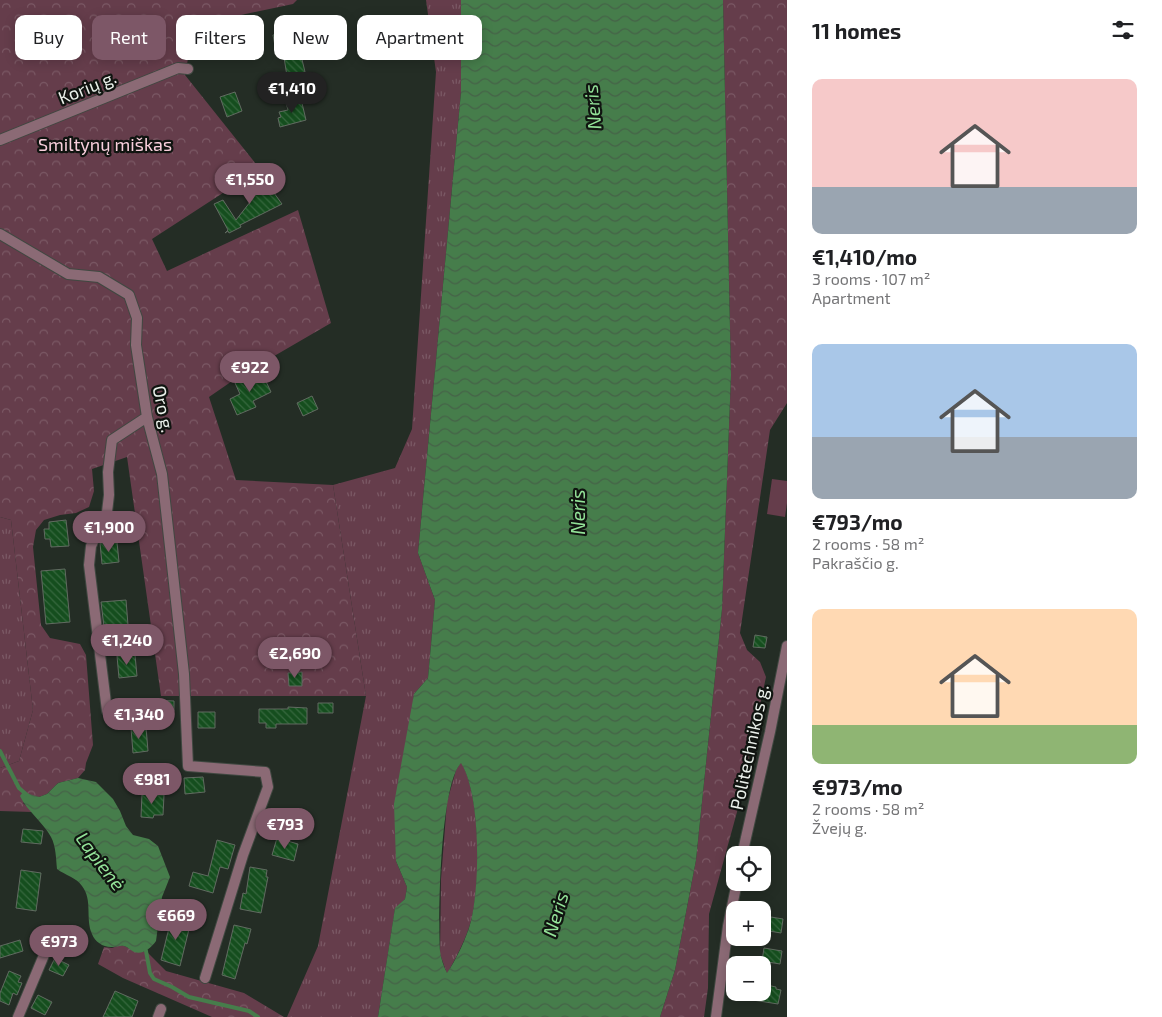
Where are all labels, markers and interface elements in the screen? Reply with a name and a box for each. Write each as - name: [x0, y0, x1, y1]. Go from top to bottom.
- chip: Buy: [15, 15, 82, 60]
- chip: Rent: [92, 15, 166, 60]
- chip: Filters: [176, 15, 264, 60]
- chip: New: [274, 15, 347, 60]
- chip: Apartment: [357, 15, 482, 60]
- icon: filters: [1109, 16, 1137, 44]
- text: 11 homes: [812, 18, 901, 43]
- street label: Korių g.: [55, 65, 119, 109]
- pin: €1,410: [251, 72, 333, 114]
- text: €1,410: [268, 78, 316, 97]
- water label: Neris: [579, 83, 605, 131]
- icon: home: [930, 111, 1020, 201]
- park label: Smiltynų miškas: [38, 133, 172, 155]
- pin: €1,550: [209, 162, 291, 205]
- text: €1,550: [226, 169, 274, 188]
- text: €1,410/mo: [812, 244, 917, 269]
- text: 3 rooms · 107 m²: [812, 269, 930, 288]
- text: Apartment: [812, 288, 891, 307]
- pin: €922: [220, 350, 280, 393]
- text: €922: [231, 357, 269, 376]
- icon: home: [930, 376, 1020, 466]
- street label: Oro g.: [149, 384, 179, 434]
- water label: Neris: [566, 489, 589, 535]
- text: €793/mo: [812, 509, 903, 534]
- pin: €1,900: [68, 510, 150, 553]
- text: €1,900: [84, 517, 134, 536]
- text: 2 rooms · 58 m²: [812, 534, 925, 553]
- text: Pakraščio g.: [812, 553, 899, 572]
- pin: €1,240: [86, 624, 168, 666]
- text: €1,240: [102, 630, 152, 649]
- pin: €2,690: [254, 636, 336, 679]
- icon: home: [930, 641, 1020, 731]
- text: €2,690: [269, 643, 321, 662]
- street label: Politechnikos g.: [725, 682, 773, 812]
- pin: €1,340: [98, 698, 180, 740]
- text: €1,340: [114, 704, 164, 723]
- pin: €981: [122, 762, 182, 805]
- text: €981: [134, 769, 170, 788]
- text: €973/mo: [812, 774, 903, 799]
- text: 2 rooms · 58 m²: [812, 799, 925, 818]
- pin: €793: [255, 808, 315, 850]
- text: €793: [266, 814, 304, 833]
- text: Žvejų g.: [812, 818, 867, 837]
- water label: Lapienė: [71, 827, 131, 895]
- map controls: [726, 846, 771, 1001]
- button: locate: [726, 846, 771, 891]
- water label: Neris: [537, 889, 573, 939]
- pin: €669: [146, 898, 206, 941]
- button: +: [726, 901, 771, 946]
- text: €669: [157, 905, 195, 924]
- pin: €973: [29, 924, 89, 967]
- text: €973: [40, 931, 78, 950]
- button: −: [726, 956, 771, 1001]

